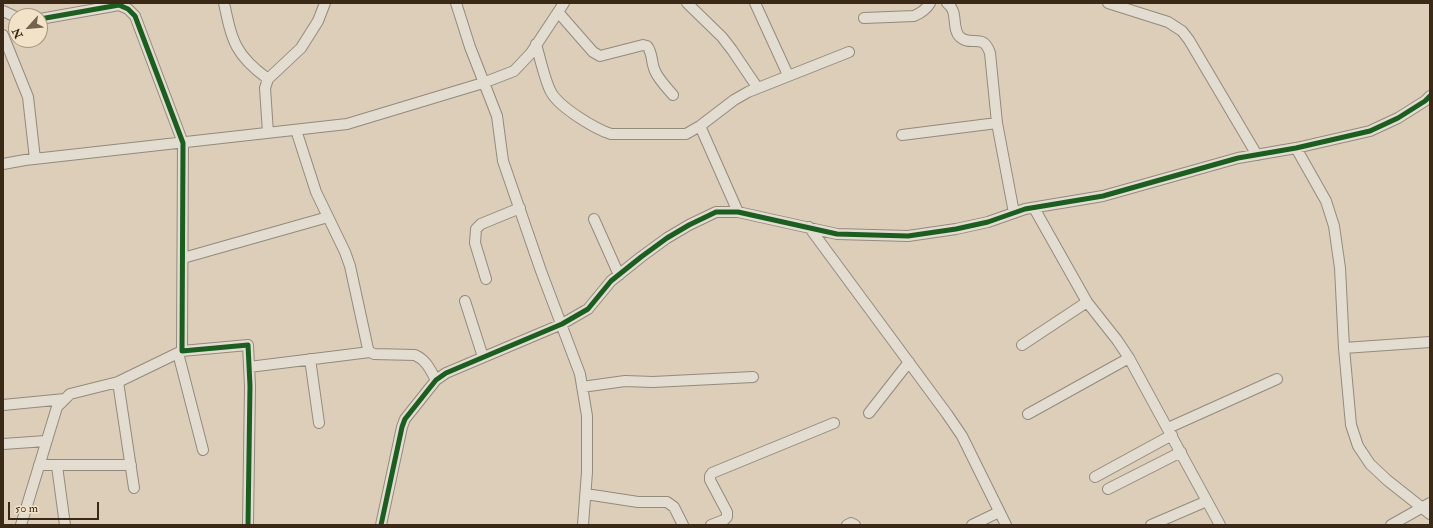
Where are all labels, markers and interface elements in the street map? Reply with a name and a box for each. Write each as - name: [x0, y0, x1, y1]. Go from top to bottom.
- north arrow: [8, 8, 48, 48]
- text: N: [10, 26, 26, 41]
- scale bar: [10, 494, 101, 520]
- text: 50 m: [15, 501, 38, 516]

